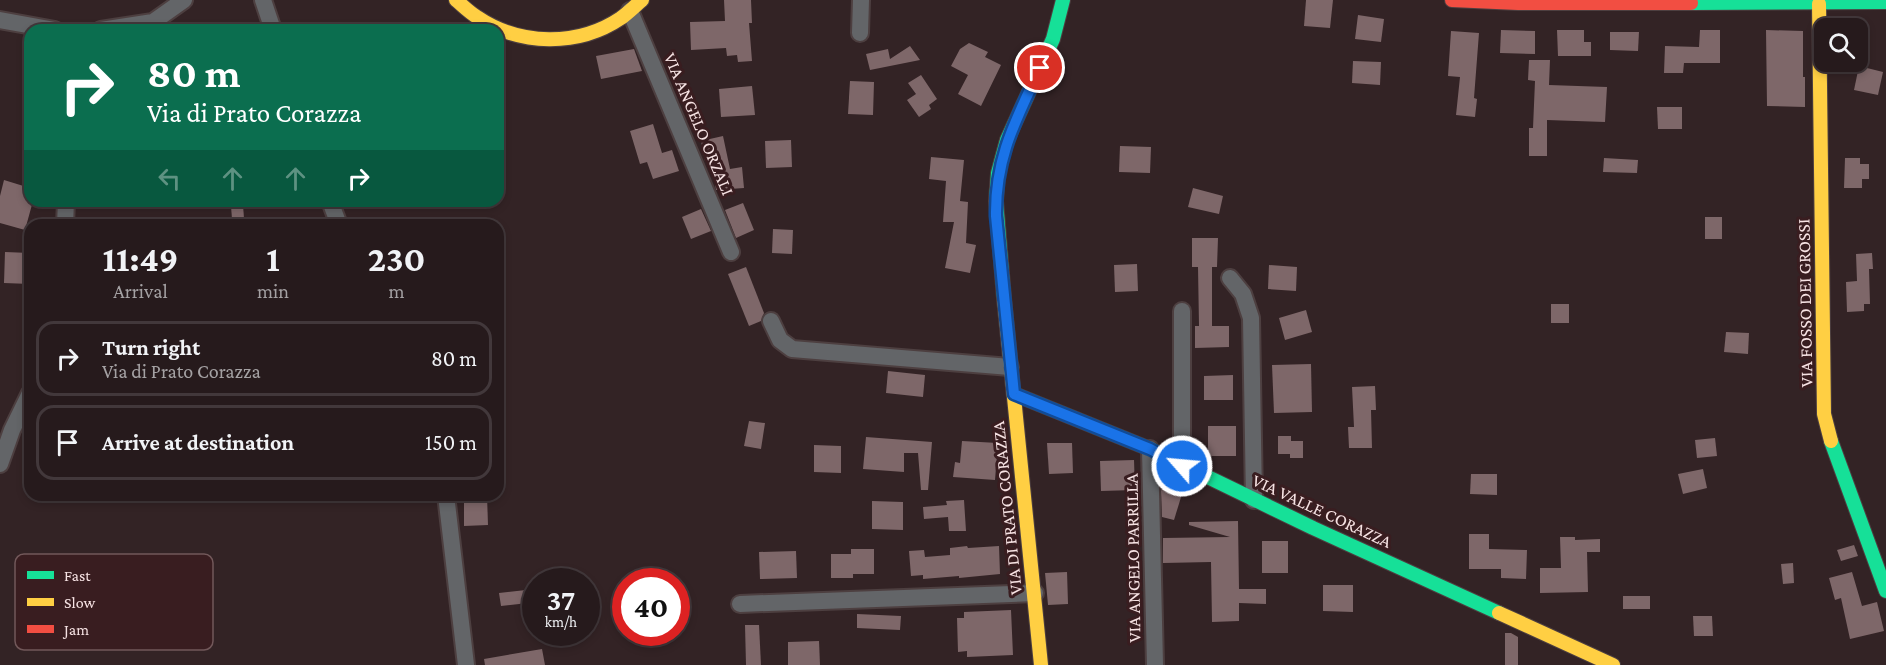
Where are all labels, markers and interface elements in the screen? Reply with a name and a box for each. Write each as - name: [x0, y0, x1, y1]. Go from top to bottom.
- map controls: [1814, 18, 1868, 72]
- button: search: [1814, 18, 1868, 72]
- pin: [1014, 42, 1065, 93]
- icon: right: [48, 48, 126, 126]
- text: 80 m: [147, 49, 241, 96]
- street label: VIA ANGELO ORZALI: [660, 50, 738, 198]
- icon: arrive: [1023, 51, 1056, 84]
- text: Via di Prato Corazza: [147, 98, 361, 128]
- icon: left: [153, 162, 186, 195]
- icon: ahead: [216, 162, 249, 195]
- icon: ahead: [279, 162, 312, 195]
- icon: right: [342, 162, 375, 195]
- street label: VIA FOSSO DEI GROSSI: [1794, 219, 1816, 387]
- text: 11:49: [103, 239, 178, 279]
- text: 1: [266, 239, 280, 279]
- text: 230: [368, 239, 425, 279]
- text: Arrival: [113, 280, 168, 302]
- text: min: [257, 280, 289, 302]
- text: m: [388, 280, 405, 302]
- text: Turn right: [102, 335, 200, 360]
- icon: right: [51, 342, 84, 375]
- text: 80 m: [431, 346, 477, 371]
- text: Via di Prato Corazza: [102, 360, 261, 382]
- street label: VIA DI PRATO CORAZZA: [988, 419, 1026, 596]
- icon: arrive: [51, 426, 84, 459]
- text: Arrive at destination: [102, 430, 294, 455]
- text: 150 m: [425, 430, 477, 455]
- position arrow: [1150, 434, 1214, 498]
- street label: VIA VALLE CORAZZA: [1249, 470, 1396, 552]
- street label: VIA ANGELO PARRILLA: [1122, 472, 1144, 643]
- legend: [15, 554, 213, 650]
- text: Fast: [64, 567, 91, 584]
- speed limit sign: 40: [612, 568, 690, 646]
- text: 37: [547, 583, 575, 616]
- text: Slow: [64, 594, 96, 611]
- text: km/h: [545, 614, 577, 630]
- text: Jam: [62, 621, 89, 639]

